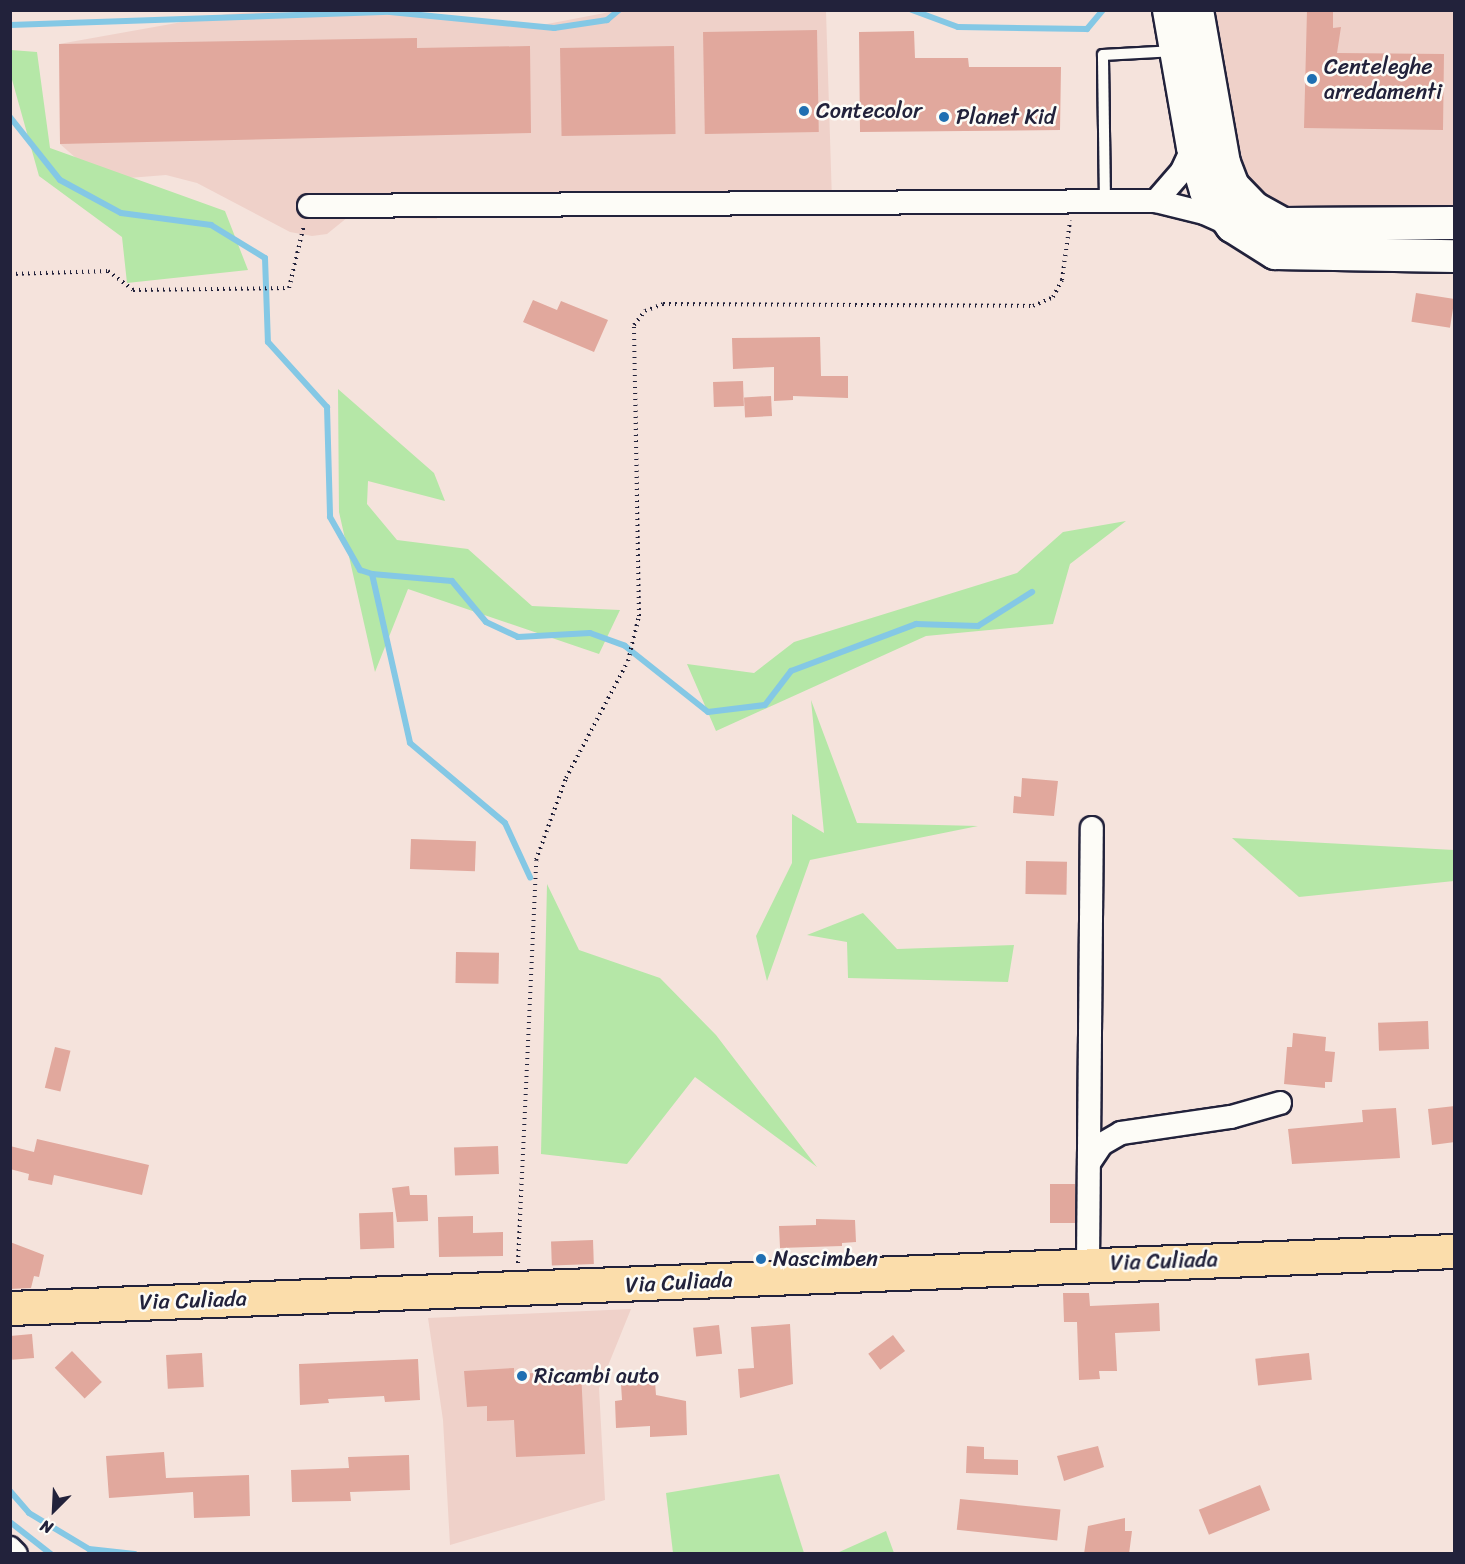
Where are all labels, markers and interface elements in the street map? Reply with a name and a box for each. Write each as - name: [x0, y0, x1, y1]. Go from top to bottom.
- place label: Centeleghe arredamenti: [1324, 53, 1442, 104]
- marker: Centeleghe arredamenti: [1305, 72, 1319, 86]
- place label: Contecolor: [816, 98, 922, 124]
- marker: Contecolor: [797, 104, 811, 118]
- place label: Planet Kid: [956, 104, 1055, 130]
- marker: Planet Kid: [937, 110, 951, 124]
- place label: Nascimben: [773, 1246, 878, 1272]
- street label: Via Culiada: [1110, 1246, 1218, 1276]
- marker: Nascimben: [754, 1252, 768, 1266]
- street label: Via Culiada: [625, 1266, 733, 1298]
- street label: Via Culiada: [139, 1285, 247, 1315]
- place label: Ricambi auto: [534, 1363, 659, 1389]
- marker: Ricambi auto: [515, 1369, 529, 1383]
- north arrow: [24, 1480, 84, 1540]
- text: N: [36, 1511, 57, 1542]

